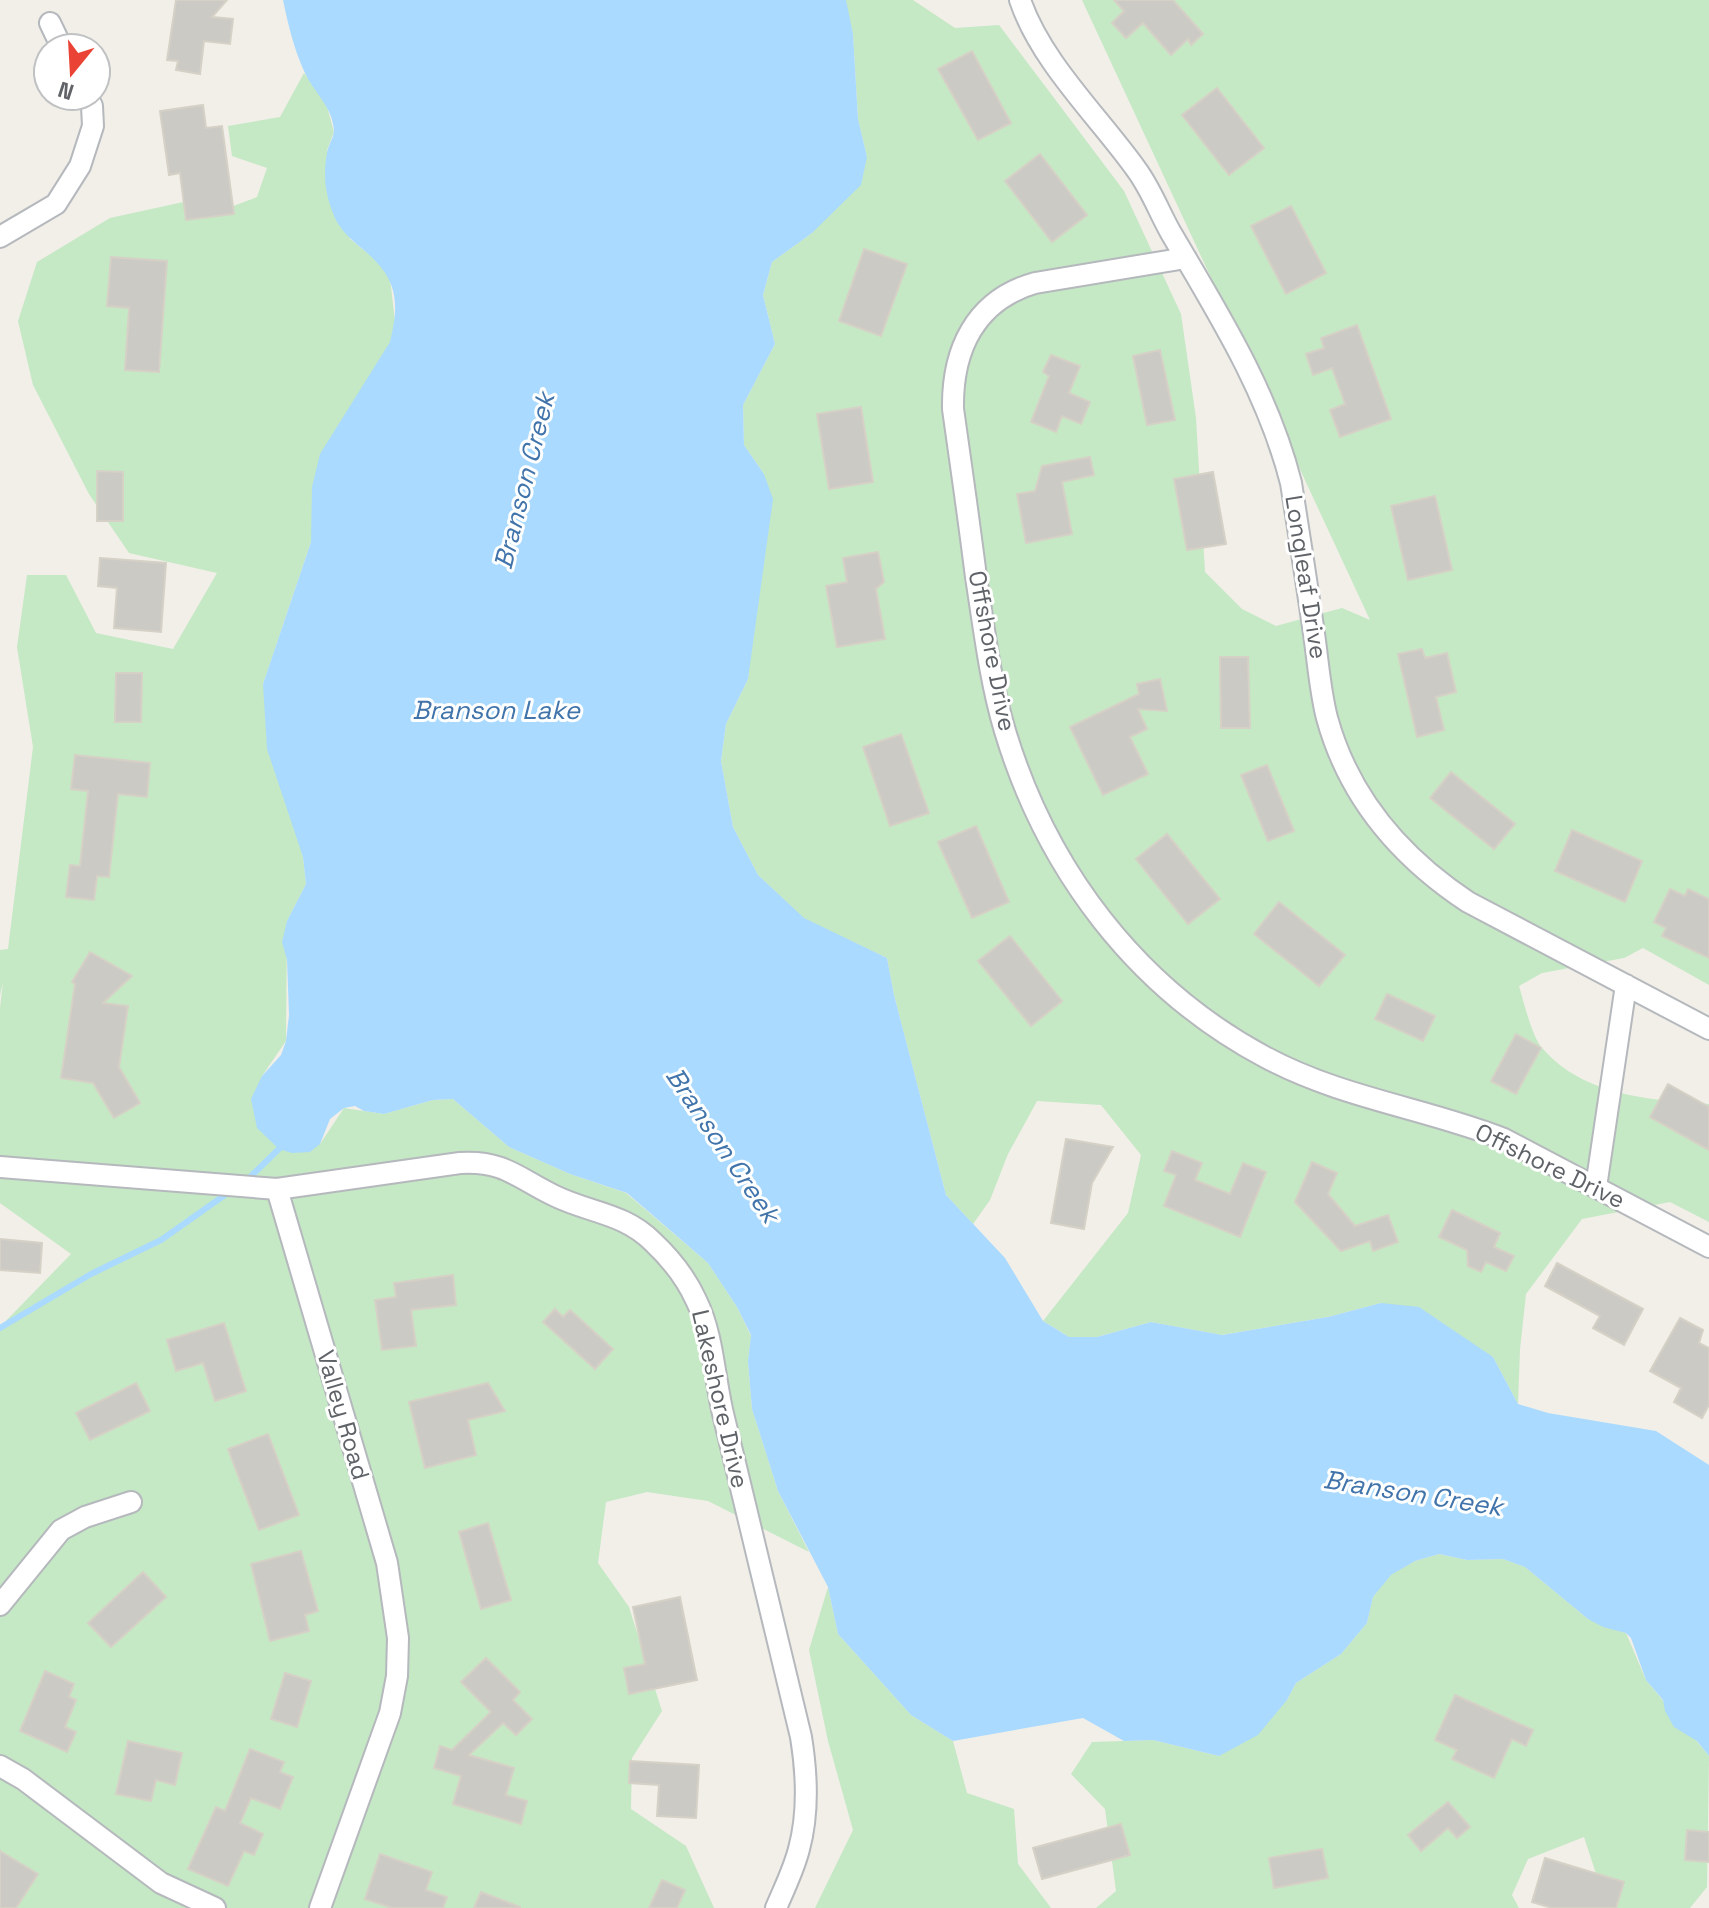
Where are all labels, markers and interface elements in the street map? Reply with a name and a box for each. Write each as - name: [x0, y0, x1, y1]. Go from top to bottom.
- north arrow: [32, 32, 112, 112]
- text: N: [54, 75, 77, 107]
- water label: Branson Creek: [486, 386, 563, 573]
- street label: Longleaf Drive: [1278, 493, 1335, 661]
- street label: Offshore Drive: [962, 568, 1023, 734]
- water label: Branson Lake: [412, 693, 581, 727]
- water label: Branson Creek: [658, 1061, 789, 1232]
- street label: Offshore Drive: [1470, 1116, 1630, 1215]
- street label: Lakeshore Drive: [685, 1307, 756, 1491]
- street label: Valley Road: [310, 1346, 377, 1483]
- water label: Branson Creek: [1321, 1462, 1508, 1524]

